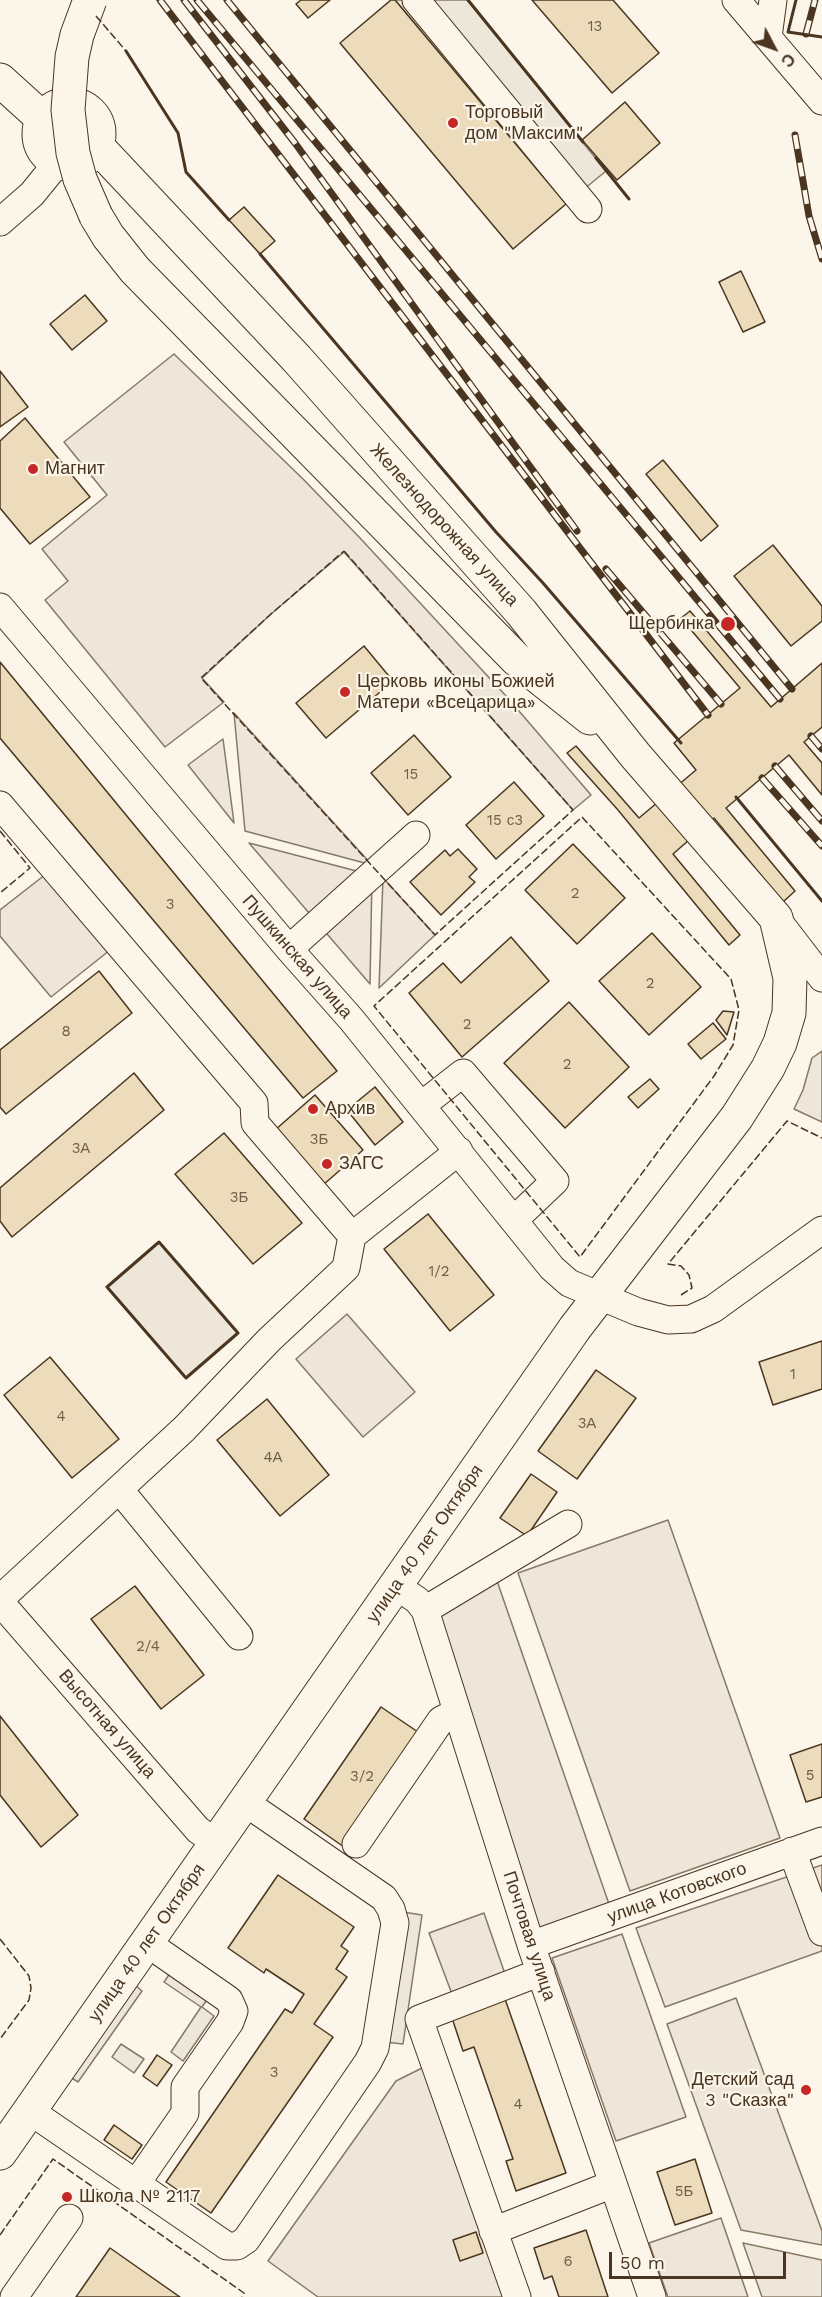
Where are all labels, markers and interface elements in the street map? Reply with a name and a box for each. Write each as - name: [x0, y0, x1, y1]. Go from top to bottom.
- house number: 13: [588, 18, 602, 36]
- north arrow: [744, 18, 804, 78]
- text: С: [777, 50, 799, 71]
- place label: Торговый дом "Максим": [465, 102, 583, 144]
- marker: Торговый дом "Максим": [446, 116, 460, 130]
- street label: Железнодорожная улица: [365, 439, 523, 611]
- place label: Магнит: [45, 458, 105, 480]
- marker: Магнит: [26, 462, 40, 476]
- place label: Щербинка: [629, 613, 714, 635]
- marker: Щербинка: [719, 615, 737, 633]
- place label: Церковь иконы Божией Матери «Всецарица»: [357, 671, 554, 714]
- marker: Церковь иконы Божией Матери «Всецарица»: [338, 685, 352, 699]
- house number: 15: [404, 766, 418, 784]
- house number: 15 с3: [487, 812, 523, 830]
- house number: 2: [571, 885, 579, 903]
- street label: Пушкинская улица: [237, 891, 357, 1023]
- house number: 3: [166, 896, 174, 914]
- house number: 2: [646, 975, 654, 993]
- house number: 2: [463, 1016, 471, 1034]
- house number: 8: [61, 1023, 71, 1041]
- house number: 2: [563, 1056, 571, 1074]
- place label: Архив: [325, 1098, 375, 1120]
- marker: Архив: [306, 1102, 320, 1116]
- house number: 3Б: [310, 1131, 328, 1149]
- house number: 3А: [72, 1140, 90, 1158]
- place label: ЗАГС: [339, 1153, 384, 1175]
- marker: ЗАГС: [320, 1157, 334, 1171]
- house number: 3Б: [230, 1189, 248, 1207]
- house number: 1/2: [428, 1263, 450, 1281]
- house number: 1: [790, 1366, 796, 1384]
- house number: 4: [56, 1408, 66, 1426]
- house number: 3А: [578, 1415, 596, 1433]
- house number: 4А: [263, 1449, 283, 1467]
- street label: улица 40 лет Октября: [362, 1461, 488, 1627]
- house number: 2/4: [136, 1638, 160, 1656]
- street label: Высотная улица: [54, 1665, 160, 1783]
- house number: 5: [806, 1767, 814, 1785]
- house number: 3/2: [350, 1768, 374, 1786]
- street label: улица Котовского: [605, 1858, 749, 1928]
- street label: улица 40 лет Октября: [84, 1860, 210, 2026]
- street label: Почтовая улица: [498, 1869, 560, 2003]
- house number: 3: [270, 2064, 278, 2082]
- place label: Детский сад 3 "Сказка": [692, 2069, 794, 2112]
- marker: Детский сад 3 "Сказка": [799, 2083, 813, 2097]
- house number: 4: [513, 2096, 523, 2114]
- house number: 5Б: [675, 2183, 693, 2201]
- place label: Школа № 2117: [79, 2186, 200, 2208]
- marker: Школа № 2117: [60, 2190, 74, 2204]
- scale bar: [612, 2240, 789, 2278]
- text: 50 m: [620, 2252, 665, 2273]
- house number: 6: [563, 2253, 573, 2271]

